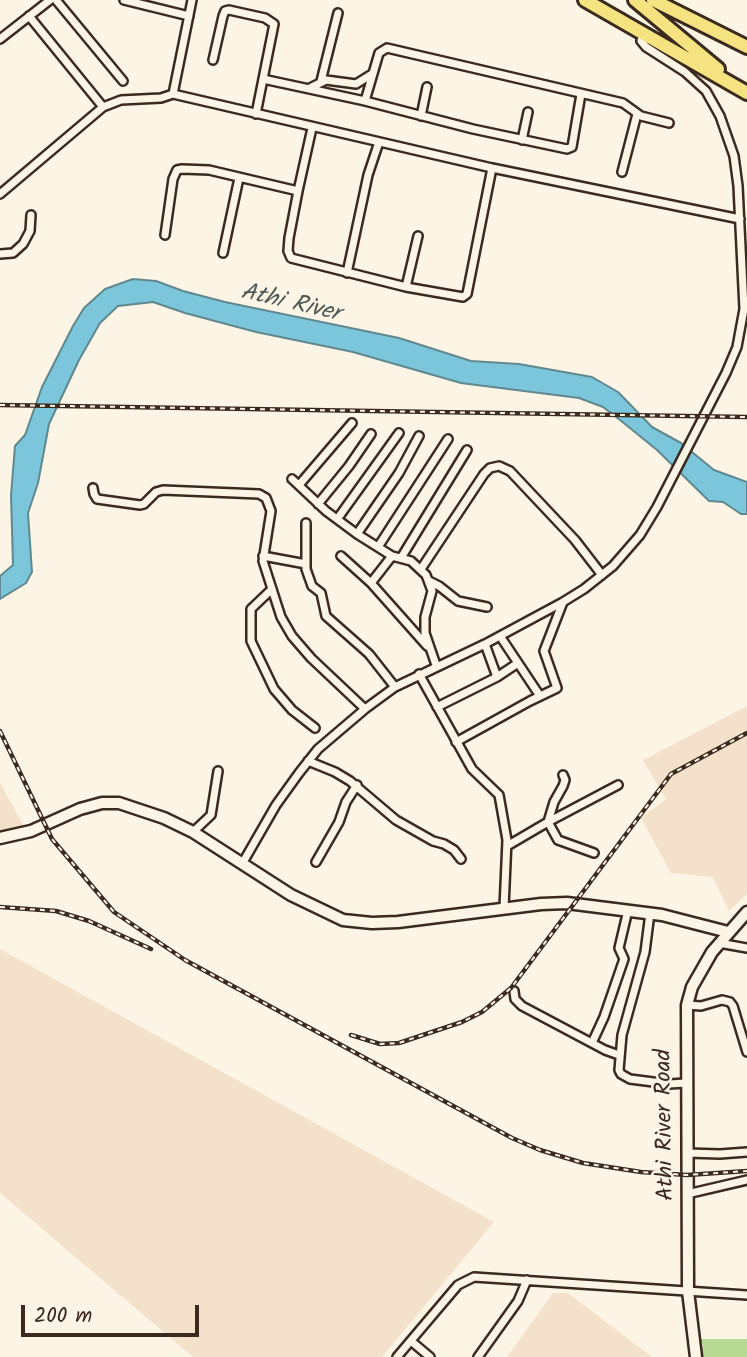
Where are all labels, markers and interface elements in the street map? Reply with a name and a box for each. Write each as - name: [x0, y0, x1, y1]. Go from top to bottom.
- water label: Athi River: [238, 280, 342, 330]
- street label: Athi River Road: [652, 1049, 682, 1201]
- scale bar: [24, 1290, 203, 1334]
- text: 200 m: [34, 1300, 92, 1333]

